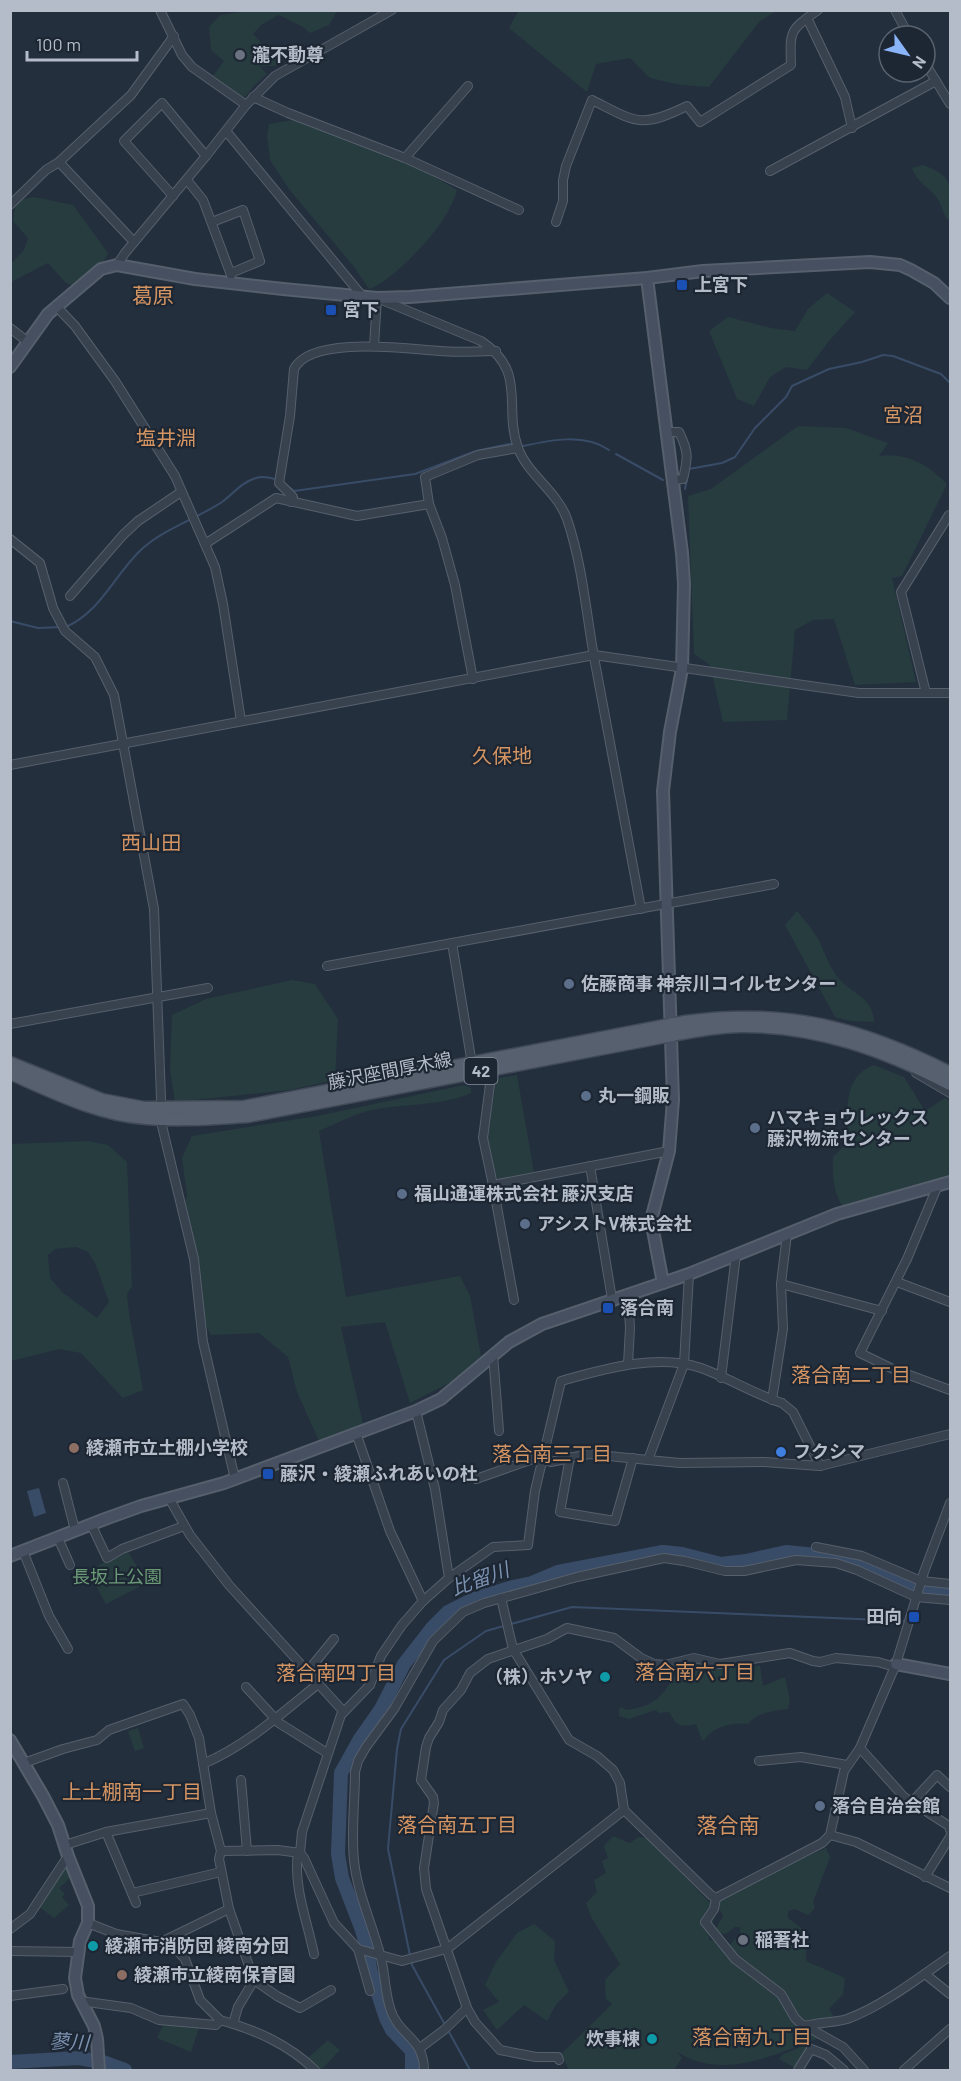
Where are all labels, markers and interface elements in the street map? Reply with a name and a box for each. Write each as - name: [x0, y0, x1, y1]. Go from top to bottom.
- scale bar: [27, 24, 136, 62]
- north arrow: [877, 24, 937, 84]
- text: 100 m: [36, 33, 81, 55]
- place label: 瀧不動尊: [252, 43, 324, 65]
- marker: 瀧不動尊: [233, 48, 247, 62]
- text: N: [909, 53, 931, 72]
- place label: 上宮下: [694, 273, 748, 295]
- marker: 上宮下: [675, 278, 689, 292]
- district label: 葛原: [132, 282, 174, 307]
- place label: 宮下: [343, 298, 379, 320]
- marker: 宮下: [324, 303, 338, 317]
- district label: 宮沼: [883, 402, 923, 426]
- district label: 塩井淵: [136, 425, 196, 449]
- district label: 久保地: [472, 743, 532, 767]
- district label: 西山田: [121, 830, 181, 854]
- place label: 佐藤商事 神奈川コイルセンター: [581, 972, 837, 994]
- marker: 佐藤商事 神奈川コイルセンター: [562, 977, 576, 991]
- street label: 藤沢座間厚木線: [326, 1047, 454, 1093]
- road number: 42: [464, 1058, 498, 1084]
- place label: 丸一鋼販: [598, 1084, 670, 1106]
- marker: 丸一鋼販: [579, 1089, 593, 1103]
- place label: ハマキョウレックス 藤沢物流センター: [767, 1106, 928, 1149]
- marker: ハマキョウレックス 藤沢物流センター: [748, 1121, 762, 1135]
- place label: 福山通運株式会社 藤沢支店: [414, 1182, 634, 1204]
- marker: 福山通運株式会社 藤沢支店: [395, 1187, 409, 1201]
- place label: アシストV株式会社: [537, 1212, 691, 1234]
- marker: アシストV株式会社: [518, 1217, 532, 1231]
- place label: 落合南: [620, 1296, 674, 1318]
- marker: 落合南: [601, 1301, 615, 1315]
- district label: 落合南二丁目: [791, 1362, 911, 1386]
- place label: 綾瀬市立土棚小学校: [86, 1436, 248, 1458]
- place label: フクシマ: [793, 1440, 865, 1462]
- marker: 綾瀬市立土棚小学校: [67, 1441, 81, 1455]
- district label: 落合南三丁目: [492, 1441, 612, 1465]
- marker: フクシマ: [774, 1445, 788, 1459]
- place label: 藤沢・綾瀬ふれあいの杜: [280, 1462, 478, 1484]
- marker: 藤沢・綾瀬ふれあいの杜: [261, 1467, 275, 1481]
- water label: 比留川: [447, 1556, 514, 1600]
- park label: 長坂上公園: [72, 1565, 162, 1587]
- place label: 田向: [866, 1605, 902, 1627]
- marker: 田向: [907, 1610, 921, 1624]
- district label: 落合南六丁目: [635, 1659, 755, 1683]
- district label: 落合南四丁目: [276, 1660, 396, 1684]
- place label: （株）ホソヤ: [485, 1665, 593, 1687]
- marker: （株）ホソヤ: [598, 1670, 612, 1684]
- district label: 上土棚南一丁目: [62, 1779, 202, 1803]
- place label: 落合自治会館: [832, 1794, 940, 1816]
- marker: 落合自治会館: [813, 1799, 827, 1813]
- district label: 落合南五丁目: [397, 1812, 517, 1836]
- district label: 落合南: [697, 1812, 760, 1837]
- place label: 稲著社: [755, 1928, 809, 1950]
- marker: 稲著社: [736, 1933, 750, 1947]
- place label: 綾瀬市消防団 綾南分団: [105, 1934, 289, 1956]
- marker: 綾瀬市消防団 綾南分団: [86, 1939, 100, 1953]
- place label: 綾瀬市立綾南保育園: [134, 1963, 296, 1985]
- marker: 綾瀬市立綾南保育園: [115, 1968, 129, 1982]
- district label: 落合南九丁目: [692, 2024, 812, 2048]
- place label: 炊事棟: [586, 2027, 640, 2049]
- water label: 蓼川: [48, 2028, 92, 2054]
- marker: 炊事棟: [645, 2032, 659, 2046]

